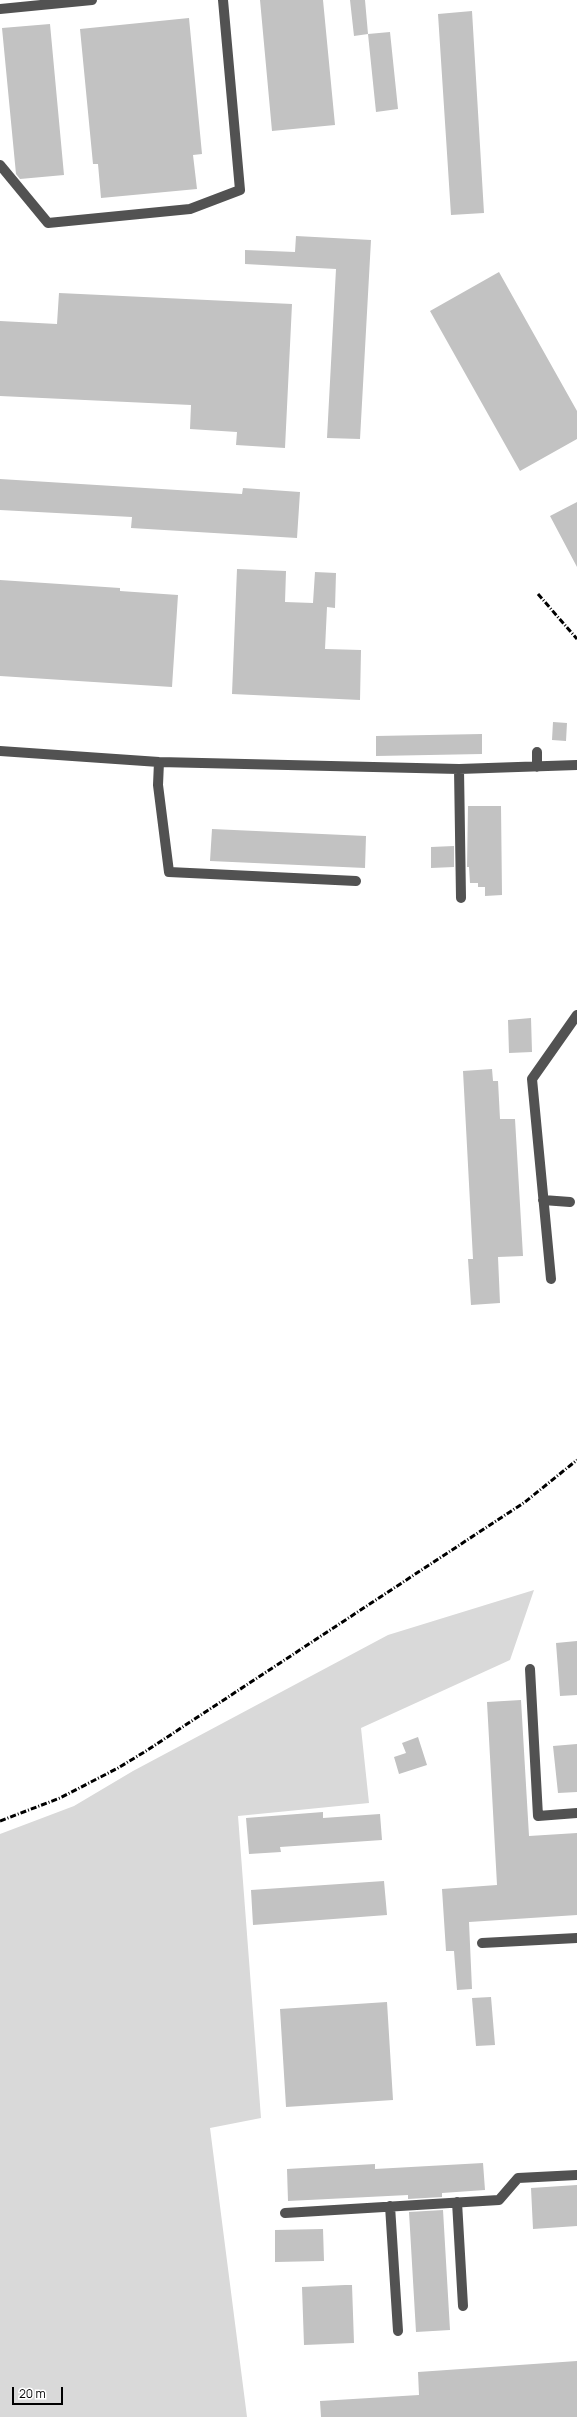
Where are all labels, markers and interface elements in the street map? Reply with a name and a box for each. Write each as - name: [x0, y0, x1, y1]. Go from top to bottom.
- scale bar: [14, 2379, 65, 2405]
- text: 20 m: [19, 2385, 46, 2402]

